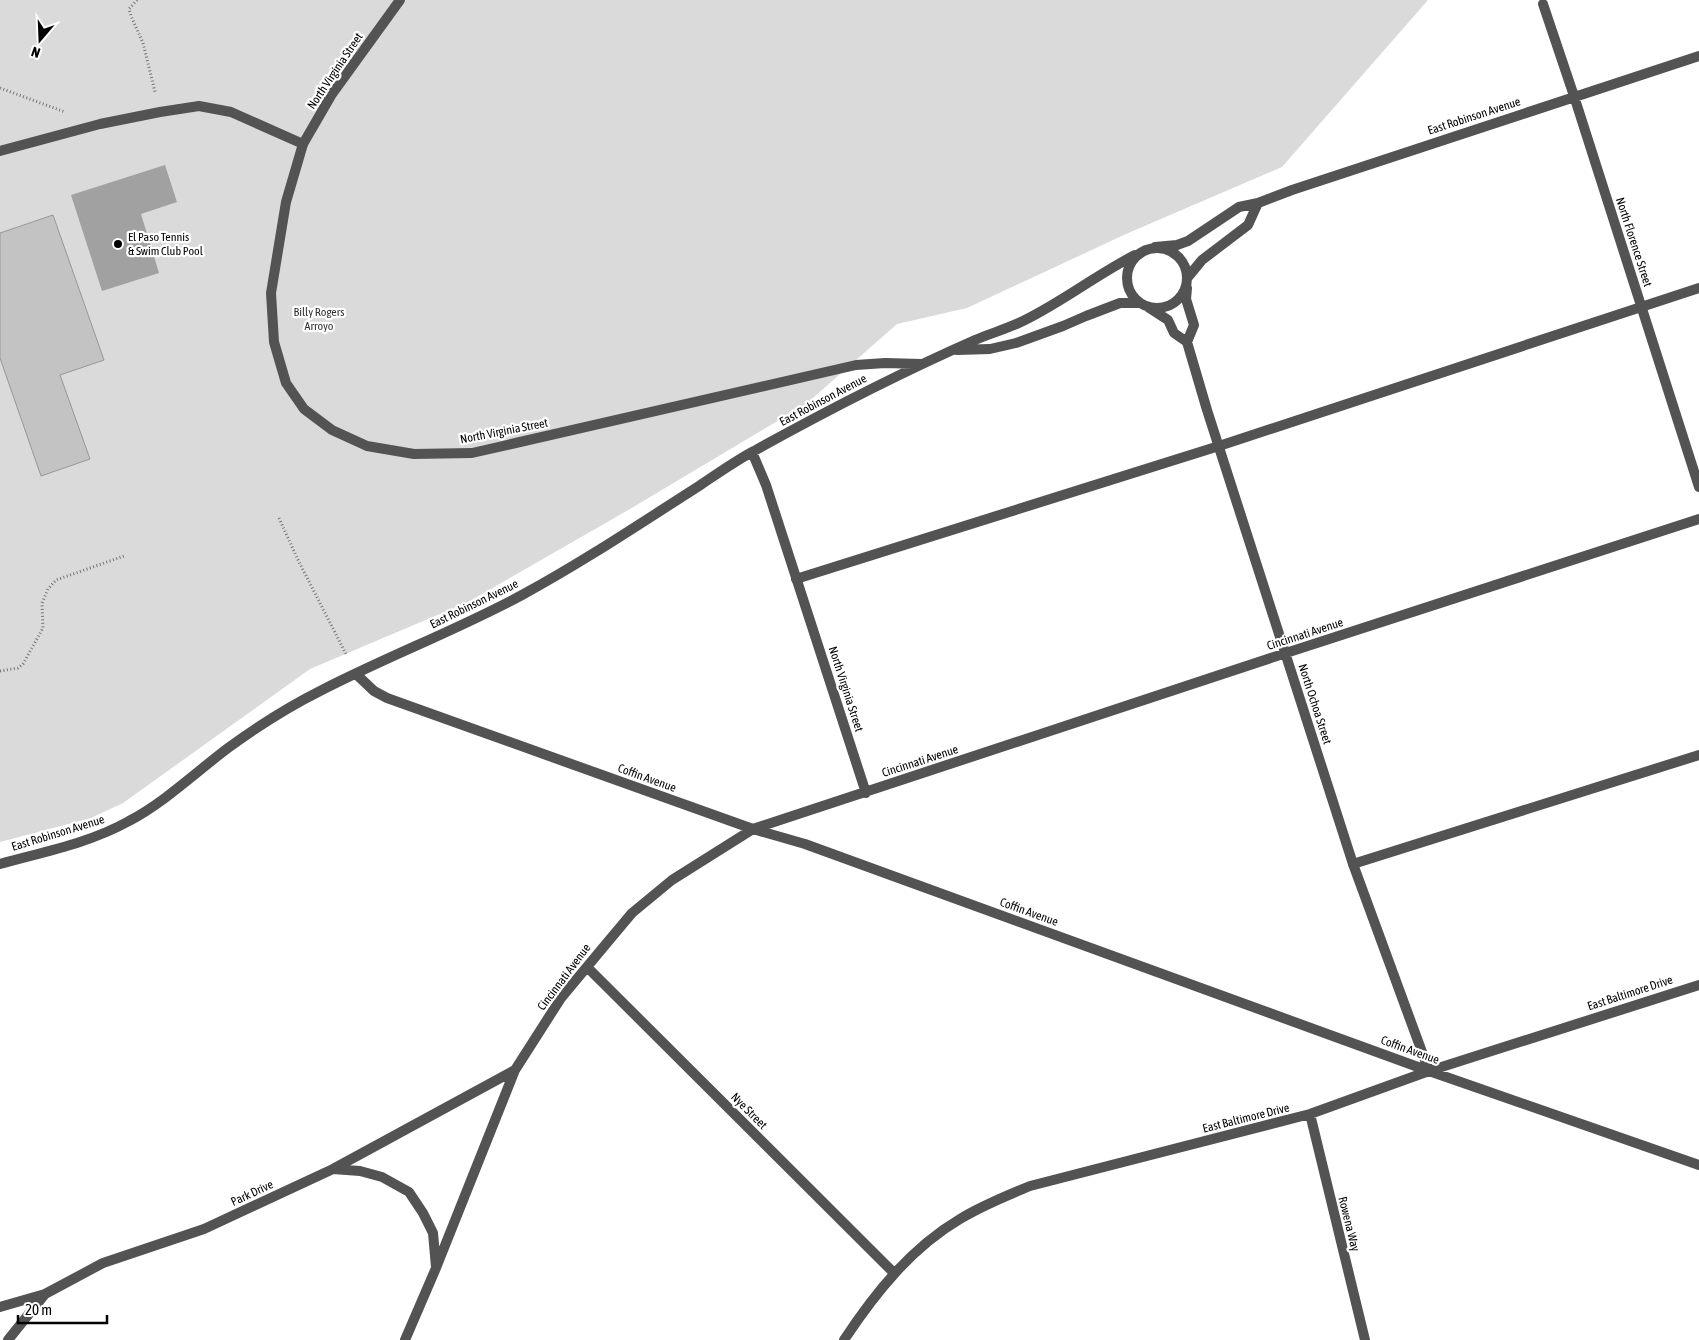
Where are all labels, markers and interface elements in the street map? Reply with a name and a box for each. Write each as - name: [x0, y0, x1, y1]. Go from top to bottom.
- north arrow: [15, 15, 65, 65]
- street label: North Virginia Street: [304, 30, 366, 112]
- text: N: [29, 43, 42, 61]
- street label: East Robinson Avenue: [1426, 94, 1522, 138]
- street label: North Florence Street: [1613, 195, 1655, 289]
- place label: El Paso Tennis & Swim Club Pool: [128, 230, 204, 258]
- marker: El Paso Tennis & Swim Club Pool: [112, 238, 124, 250]
- park label: Billy Rogers Arroyo: [293, 305, 345, 333]
- street label: East Robinson Avenue: [777, 371, 869, 429]
- street label: North Virginia Street: [459, 416, 550, 446]
- street label: East Robinson Avenue: [428, 577, 520, 631]
- street label: Cincinnati Avenue: [1265, 615, 1345, 653]
- street label: North Virginia Street: [826, 645, 867, 734]
- street label: North Ochoa Street: [1295, 662, 1335, 746]
- street label: Cincinnati Avenue: [880, 742, 960, 780]
- street label: Coffin Avenue: [616, 761, 678, 795]
- street label: East Robinson Avenue: [10, 812, 106, 854]
- street label: Coffin Avenue: [998, 895, 1060, 929]
- street label: Cincinnati Avenue: [534, 941, 594, 1013]
- street label: East Baltimore Drive: [1586, 973, 1674, 1013]
- street label: Coffin Avenue: [1379, 1033, 1441, 1067]
- street label: Nye Street: [728, 1090, 770, 1132]
- street label: East Baltimore Drive: [1201, 1100, 1291, 1136]
- street label: Park Drive: [229, 1177, 275, 1209]
- street label: Rowena Way: [1335, 1195, 1363, 1253]
- scale bar: [18, 1292, 106, 1324]
- text: 20 m: [25, 1301, 52, 1318]

